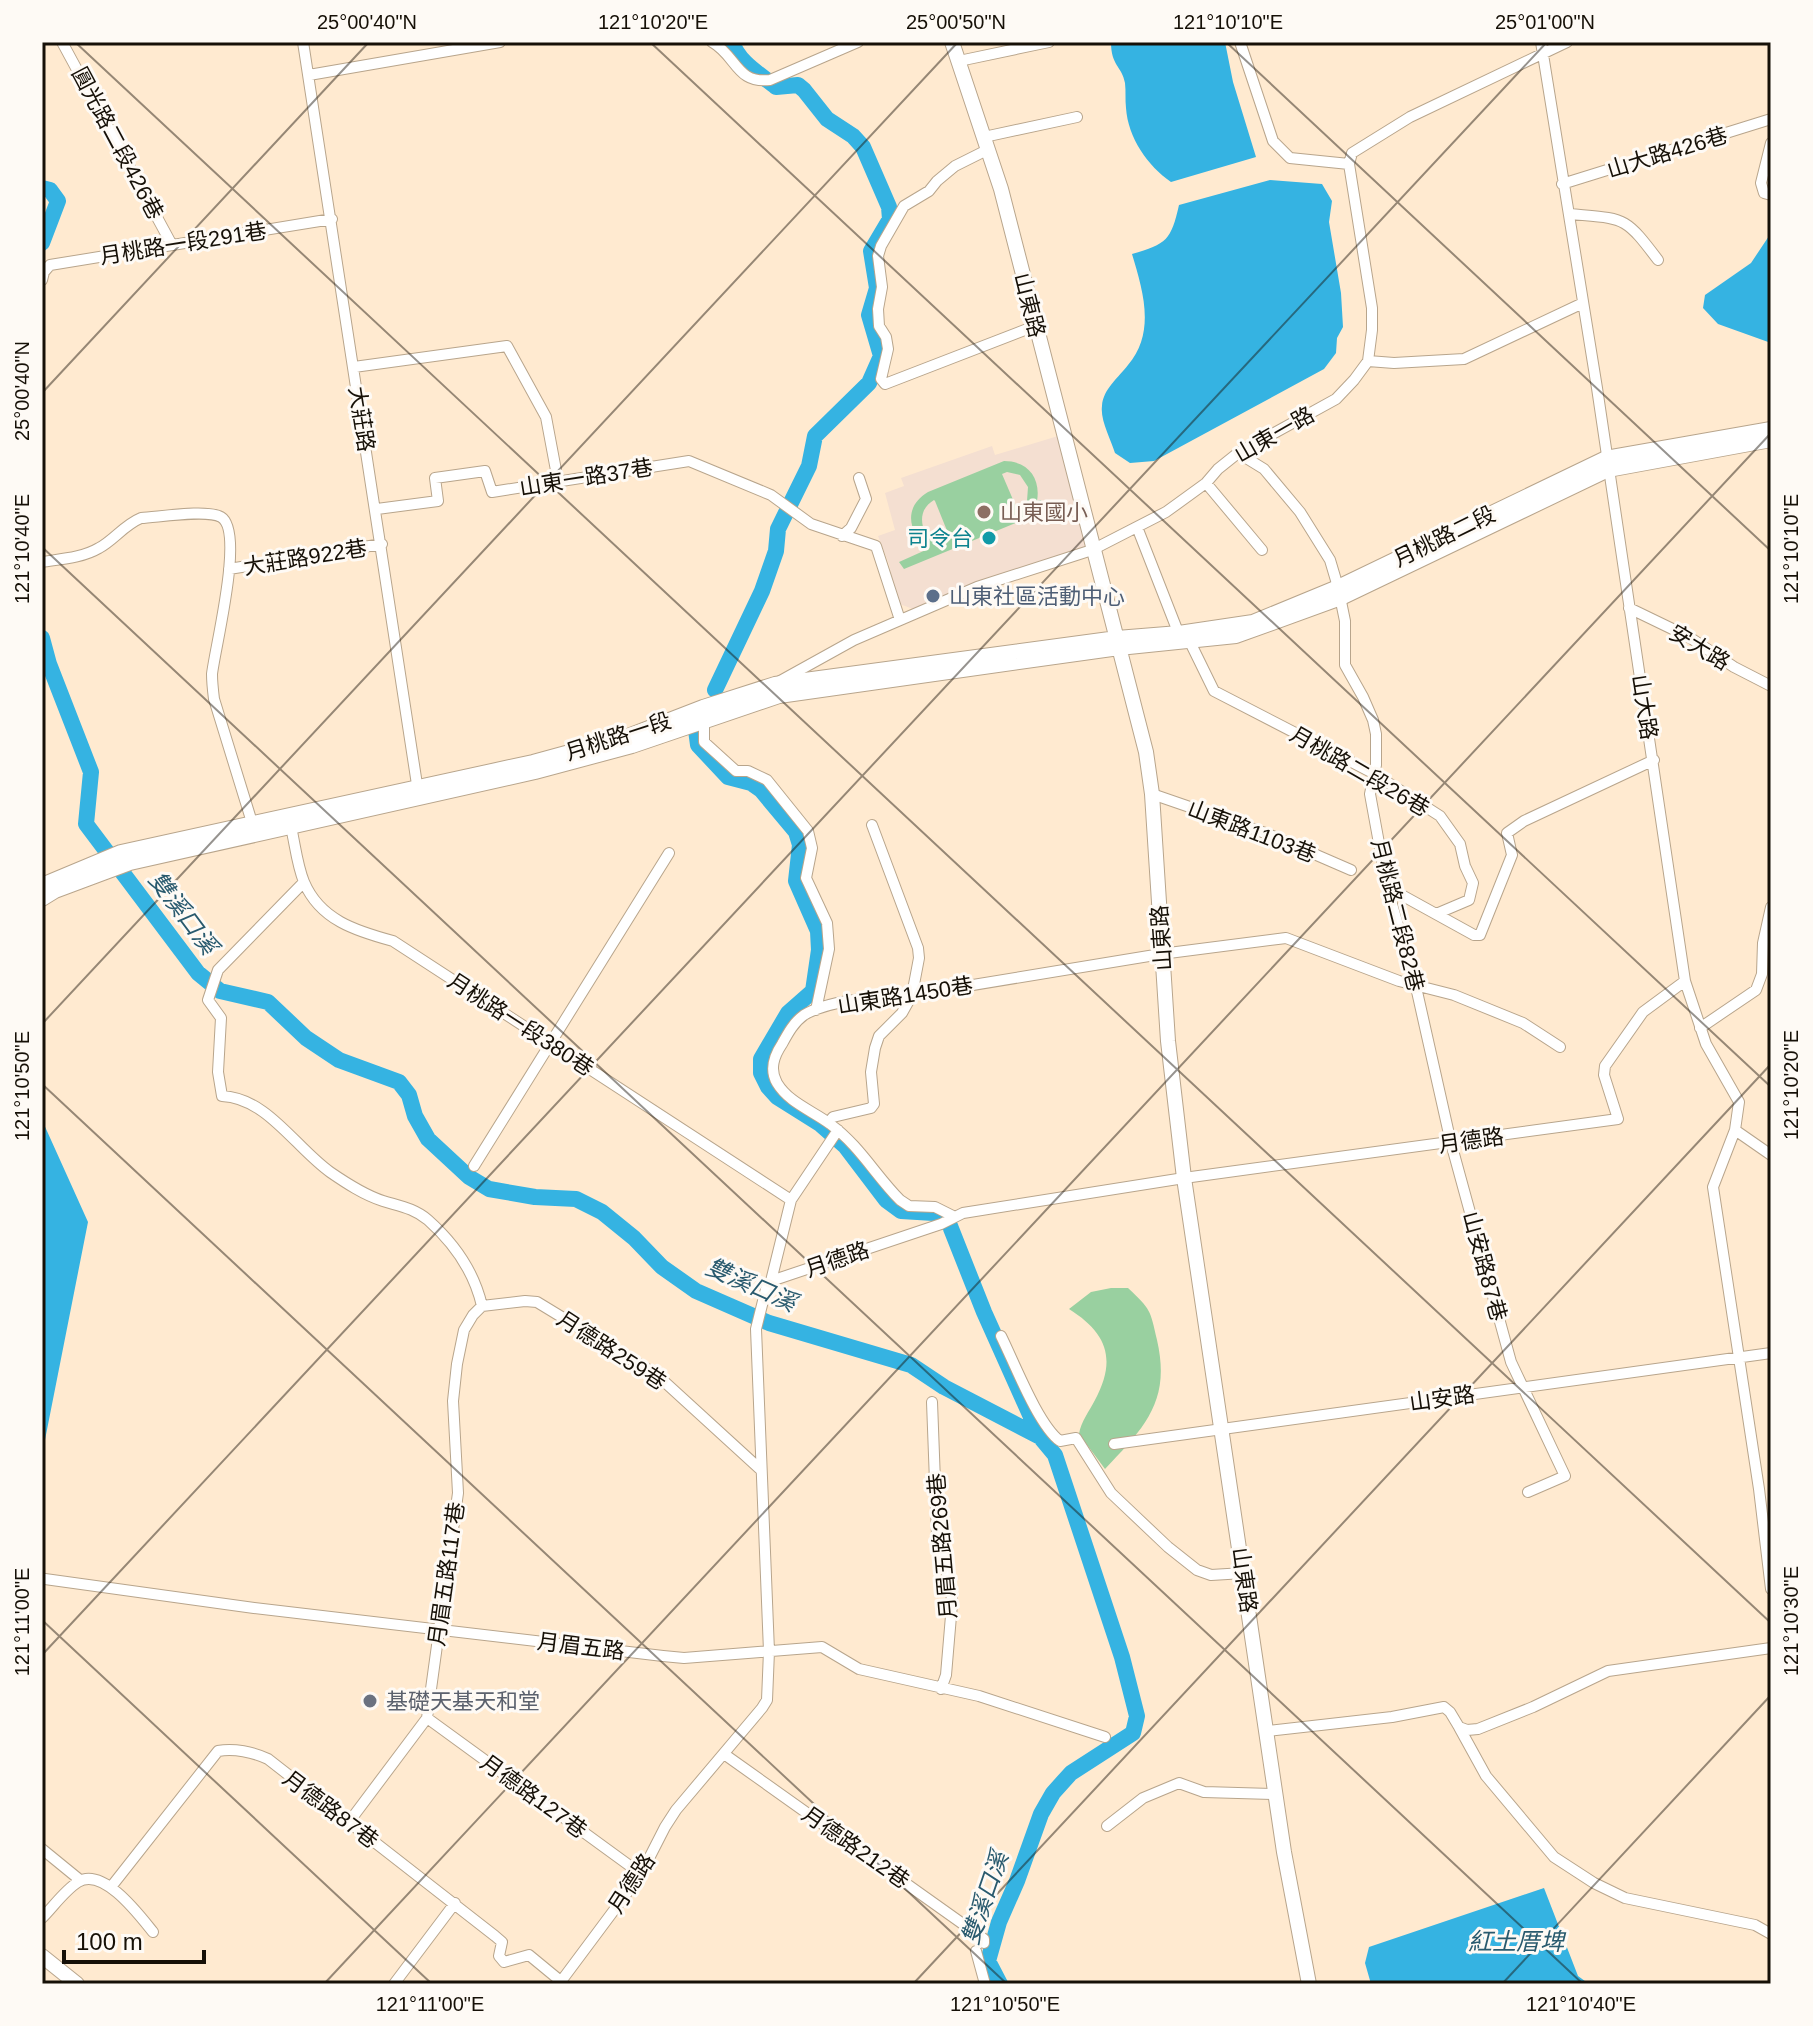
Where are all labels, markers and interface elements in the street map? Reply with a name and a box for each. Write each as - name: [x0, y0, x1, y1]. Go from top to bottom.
- text: 25°00'40"N: [317, 11, 417, 33]
- text: 121°10'20"E: [598, 11, 708, 33]
- text: 25°00'50"N: [906, 11, 1006, 33]
- text: 121°10'10"E: [1173, 11, 1283, 33]
- text: 25°01'00"N: [1495, 11, 1595, 33]
- street label: 圓光路二段426巷: [67, 63, 168, 224]
- street label: 山大路426巷: [1604, 122, 1730, 183]
- street label: 月桃路一段291巷: [98, 218, 268, 269]
- street label: 山東路: [1009, 270, 1050, 340]
- text: 25°00'40"N: [11, 341, 33, 441]
- street label: 大莊路: [344, 385, 379, 454]
- street label: 山東一路: [1230, 402, 1319, 467]
- street label: 山東一路37巷: [518, 455, 654, 500]
- text: 121°10'40"E: [11, 494, 33, 604]
- text: 121°10'10"E: [1780, 494, 1802, 604]
- place label: 山東國小: [1000, 500, 1088, 525]
- street label: 月桃路二段: [1389, 501, 1499, 572]
- marker: 山東國小: [975, 503, 993, 521]
- place label: 司令台: [907, 526, 973, 551]
- marker: 司令台: [980, 529, 998, 547]
- street label: 大莊路922巷: [242, 535, 369, 580]
- place label: 山東社區活動中心: [949, 584, 1125, 609]
- marker: 山東社區活動中心: [924, 587, 942, 605]
- street label: 安大路: [1665, 620, 1734, 675]
- street label: 山大路: [1627, 673, 1662, 742]
- street label: 月桃路一段: [562, 708, 674, 765]
- street label: 月桃路二段26巷: [1286, 721, 1434, 821]
- street label: 山東路1103巷: [1184, 796, 1319, 867]
- street label: 月桃路二段82巷: [1366, 836, 1429, 994]
- water label: 雙溪口溪: [144, 866, 225, 962]
- street label: 山東路: [1147, 904, 1176, 972]
- street label: 月桃路一段380巷: [443, 968, 598, 1081]
- street label: 山東路1450巷: [835, 972, 975, 1019]
- text: 121°10'20"E: [1780, 1030, 1802, 1140]
- text: 121°10'50"E: [11, 1031, 33, 1141]
- street label: 月德路: [1437, 1124, 1505, 1157]
- street label: 山安路87巷: [1458, 1209, 1511, 1324]
- street label: 月德路: [802, 1237, 872, 1282]
- water label: 雙溪口溪: [702, 1253, 803, 1318]
- street label: 月德路259巷: [553, 1306, 671, 1395]
- street label: 山安路: [1408, 1382, 1476, 1415]
- street label: 月眉五路269巷: [924, 1472, 961, 1620]
- street label: 月眉五路117巷: [424, 1500, 469, 1648]
- street label: 山東路: [1228, 1546, 1261, 1614]
- text: 121°10'30"E: [1780, 1566, 1802, 1676]
- text: 121°11'00"E: [11, 1568, 33, 1676]
- street label: 月眉五路: [536, 1629, 626, 1664]
- place label: 基礎天基天和堂: [386, 1689, 540, 1714]
- marker: 基礎天基天和堂: [361, 1692, 379, 1710]
- street label: 月德路127巷: [476, 1750, 592, 1843]
- street label: 月德路87巷: [278, 1766, 383, 1853]
- street label: 月德路212巷: [797, 1801, 914, 1893]
- water label: 雙溪口溪: [956, 1845, 1014, 1948]
- street label: 月德路: [603, 1849, 660, 1918]
- scale bar: [64, 1914, 204, 1964]
- text: 100 m: [76, 1928, 143, 1955]
- water label: 紅土厝埤: [1468, 1928, 1567, 1955]
- text: 121°11'00"E: [376, 1993, 484, 2015]
- text: 121°10'50"E: [950, 1993, 1060, 2015]
- text: 121°10'40"E: [1526, 1993, 1636, 2015]

